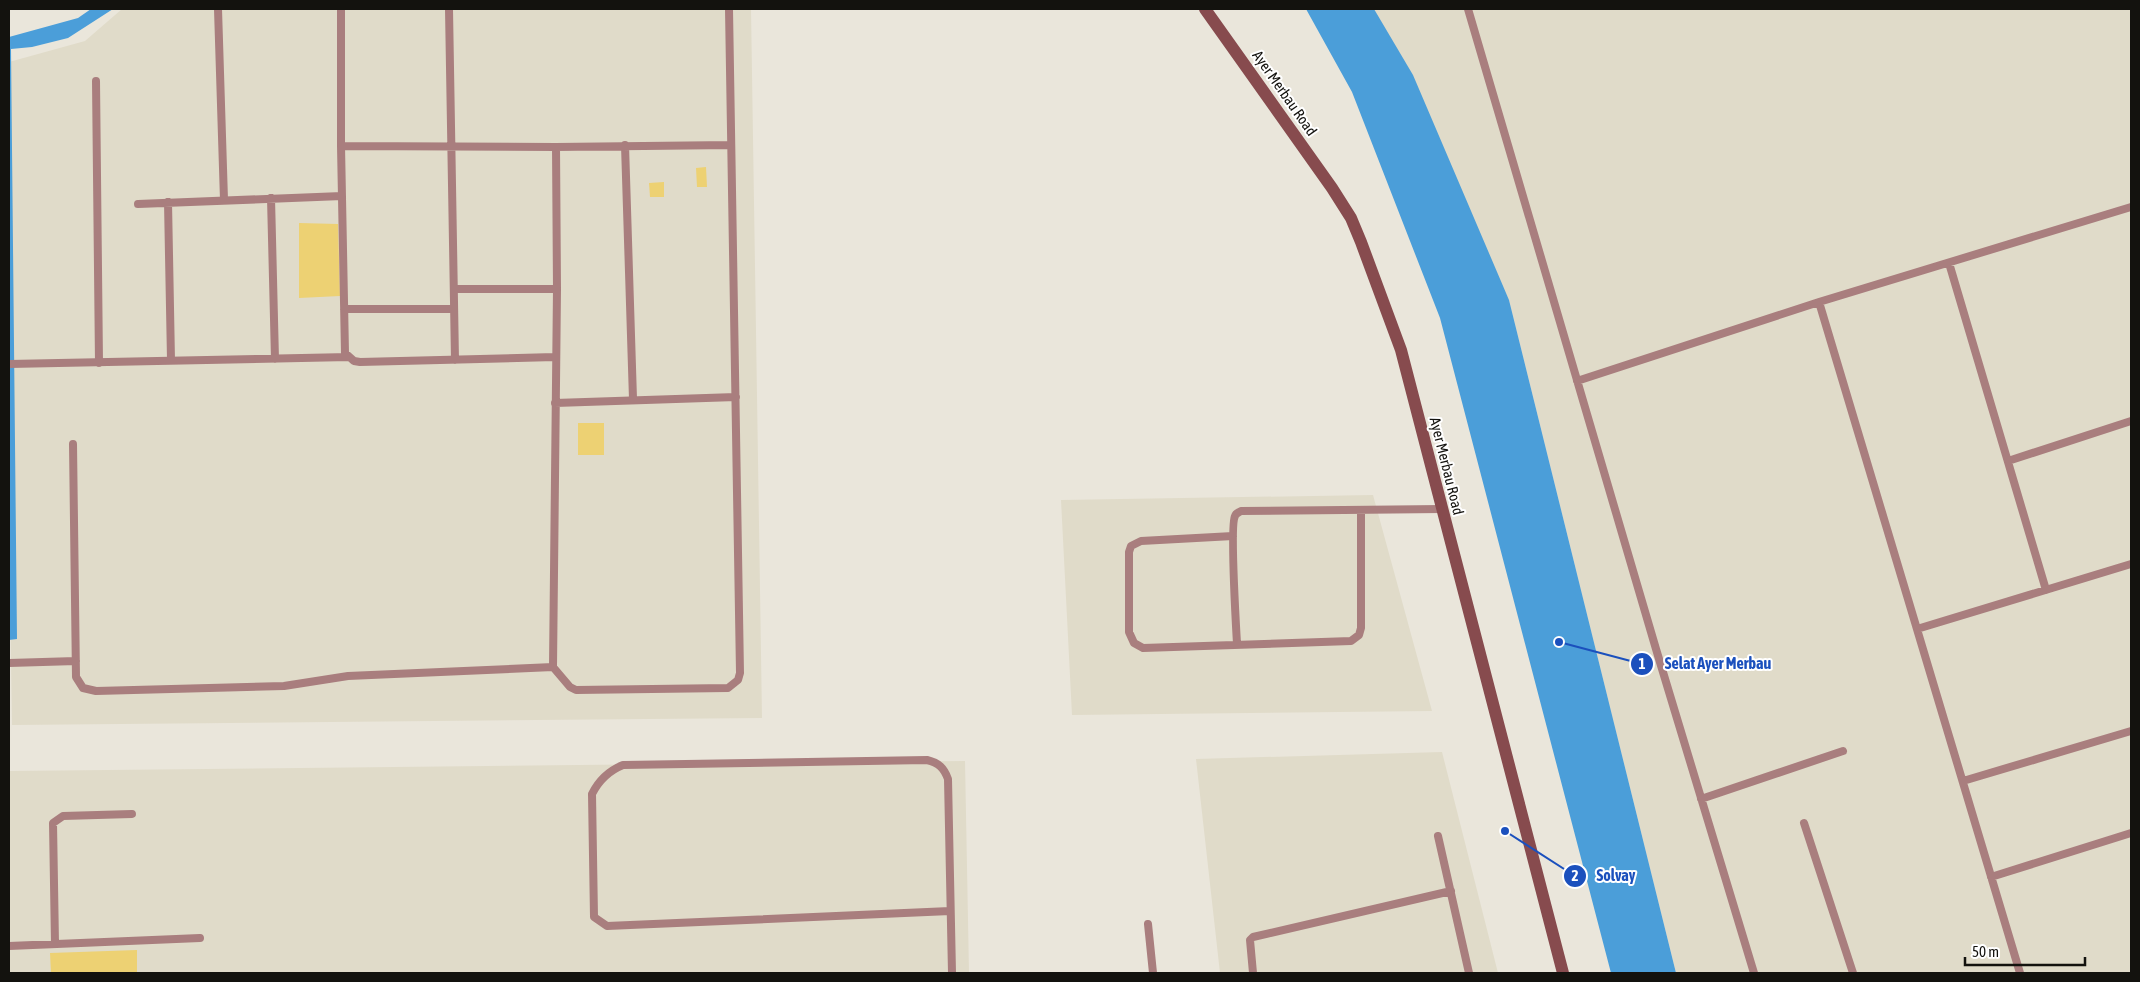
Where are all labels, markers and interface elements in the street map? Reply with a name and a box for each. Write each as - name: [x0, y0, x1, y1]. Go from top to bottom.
- street label: Ayer Merbau Road: [1249, 47, 1321, 139]
- street label: Ayer Merbau Road: [1427, 415, 1467, 517]
- callout: Selat Ayer Merbau: [1629, 648, 1781, 679]
- text: Selat Ayer Merbau: [1665, 654, 1771, 672]
- text: 1: [1638, 655, 1646, 672]
- callout: Solvay: [1562, 860, 1646, 891]
- text: Solvay: [1597, 866, 1636, 884]
- text: 2: [1571, 867, 1579, 884]
- scale bar: [1965, 934, 2085, 966]
- text: 50 m: [1972, 943, 1999, 960]

